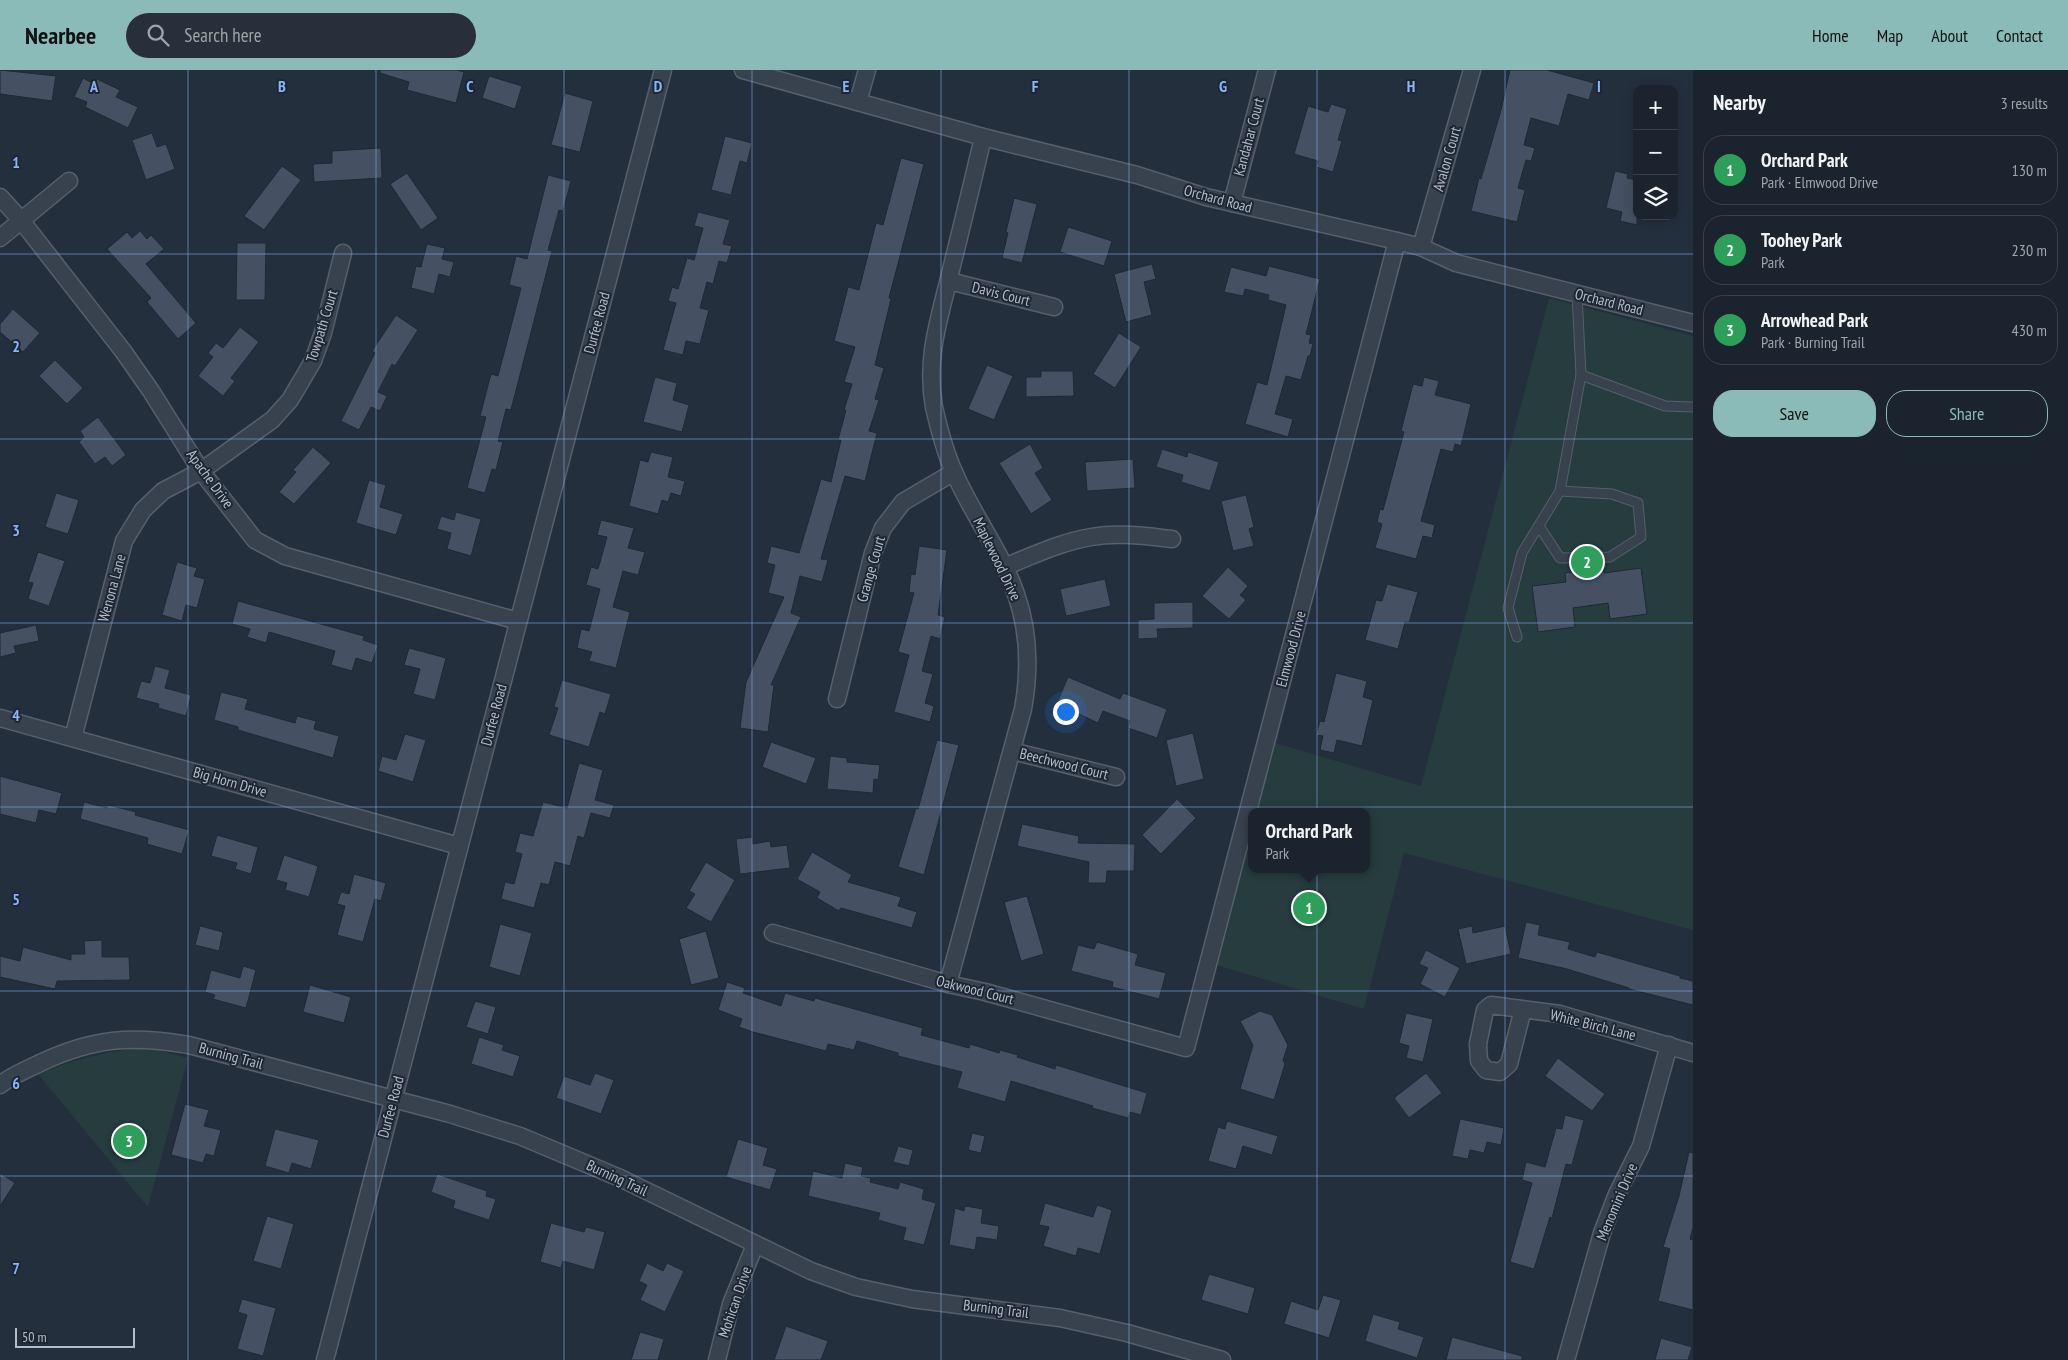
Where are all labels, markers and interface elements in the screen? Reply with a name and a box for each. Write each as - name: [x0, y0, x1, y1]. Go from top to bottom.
- search box: [126, 13, 476, 58]
- text: Nearbee: [25, 20, 96, 51]
- icon: search: [144, 21, 172, 49]
- text: Search here: [184, 23, 262, 47]
- text: Home: [1812, 24, 1849, 47]
- text: Map: [1877, 24, 1903, 47]
- text: About: [1931, 24, 1968, 47]
- text: Contact: [1996, 24, 2043, 47]
- text: A: [89, 76, 99, 96]
- text: B: [278, 76, 286, 96]
- text: C: [466, 76, 474, 96]
- text: D: [654, 76, 663, 96]
- text: E: [843, 76, 850, 96]
- text: F: [1032, 76, 1039, 96]
- text: G: [1219, 76, 1227, 96]
- text: H: [1407, 76, 1415, 96]
- text: I: [1597, 76, 1601, 96]
- map controls: [1633, 85, 1678, 220]
- button: +: [1633, 85, 1678, 130]
- text: Nearby: [1713, 89, 1766, 116]
- text: 3 results: [2001, 93, 2048, 113]
- street label: Kandahar Court: [1229, 96, 1268, 178]
- street label: Avalon Court: [1428, 124, 1465, 193]
- button: −: [1633, 130, 1678, 175]
- text: Orchard Park: [1761, 148, 1848, 172]
- text: 1: [12, 152, 20, 172]
- text: 1: [1726, 160, 1734, 180]
- text: 130 m: [2012, 160, 2047, 180]
- text: Park · Elmwood Drive: [1761, 172, 1878, 192]
- button: layers: [1633, 175, 1678, 220]
- street label: Orchard Road: [1182, 180, 1254, 217]
- text: Toohey Park: [1761, 228, 1842, 252]
- text: 2: [1726, 240, 1734, 260]
- text: 230 m: [2012, 240, 2047, 260]
- text: Park: [1761, 252, 1785, 272]
- street label: Davis Court: [970, 277, 1032, 310]
- street label: Orchard Road: [1573, 284, 1645, 319]
- street label: Towpath Court: [301, 287, 342, 364]
- street label: Durfee Road: [579, 290, 614, 356]
- text: Arrowhead Park: [1761, 308, 1868, 332]
- text: 3: [1726, 320, 1734, 340]
- text: 430 m: [2012, 320, 2047, 340]
- text: Park · Burning Trail: [1761, 332, 1865, 352]
- text: 2: [12, 336, 20, 356]
- button: Save: [1713, 390, 1876, 437]
- button: Share: [1886, 390, 2048, 437]
- street label: Apache Drive: [183, 446, 238, 512]
- street label: Maplewood Drive: [969, 514, 1026, 604]
- text: 3: [12, 520, 20, 540]
- street label: Grange Court: [852, 534, 889, 604]
- pin: 2: [1571, 543, 1603, 581]
- street label: Wenona Lane: [93, 552, 130, 624]
- street label: Elmwood Drive: [1271, 609, 1310, 689]
- street label: Durfee Road: [476, 682, 511, 748]
- your location: [1053, 699, 1079, 725]
- text: 4: [12, 705, 20, 725]
- street label: Beechwood Court: [1018, 743, 1110, 784]
- street label: Big Horn Drive: [191, 762, 269, 801]
- popup: [1248, 808, 1370, 873]
- text: Orchard Park: [1266, 819, 1352, 843]
- text: Park: [1266, 843, 1289, 863]
- text: 5: [12, 889, 20, 909]
- pin: 1: [1293, 889, 1325, 927]
- street label: Oakwood Court: [934, 971, 1016, 1008]
- street label: White Birch Lane: [1548, 1005, 1638, 1044]
- street label: Burning Trail: [197, 1038, 266, 1073]
- text: 6: [12, 1073, 20, 1093]
- street label: Durfee Road: [373, 1074, 408, 1140]
- pin: 3: [113, 1122, 145, 1160]
- street label: Burning Trail: [583, 1155, 651, 1200]
- street label: Menomini Drive: [1592, 1160, 1641, 1243]
- text: 7: [12, 1258, 20, 1278]
- street label: Mohican Drive: [713, 1264, 756, 1340]
- street label: Burning Trail: [962, 1295, 1030, 1322]
- scale bar: [15, 1325, 135, 1348]
- text: 50 m: [22, 1328, 47, 1346]

